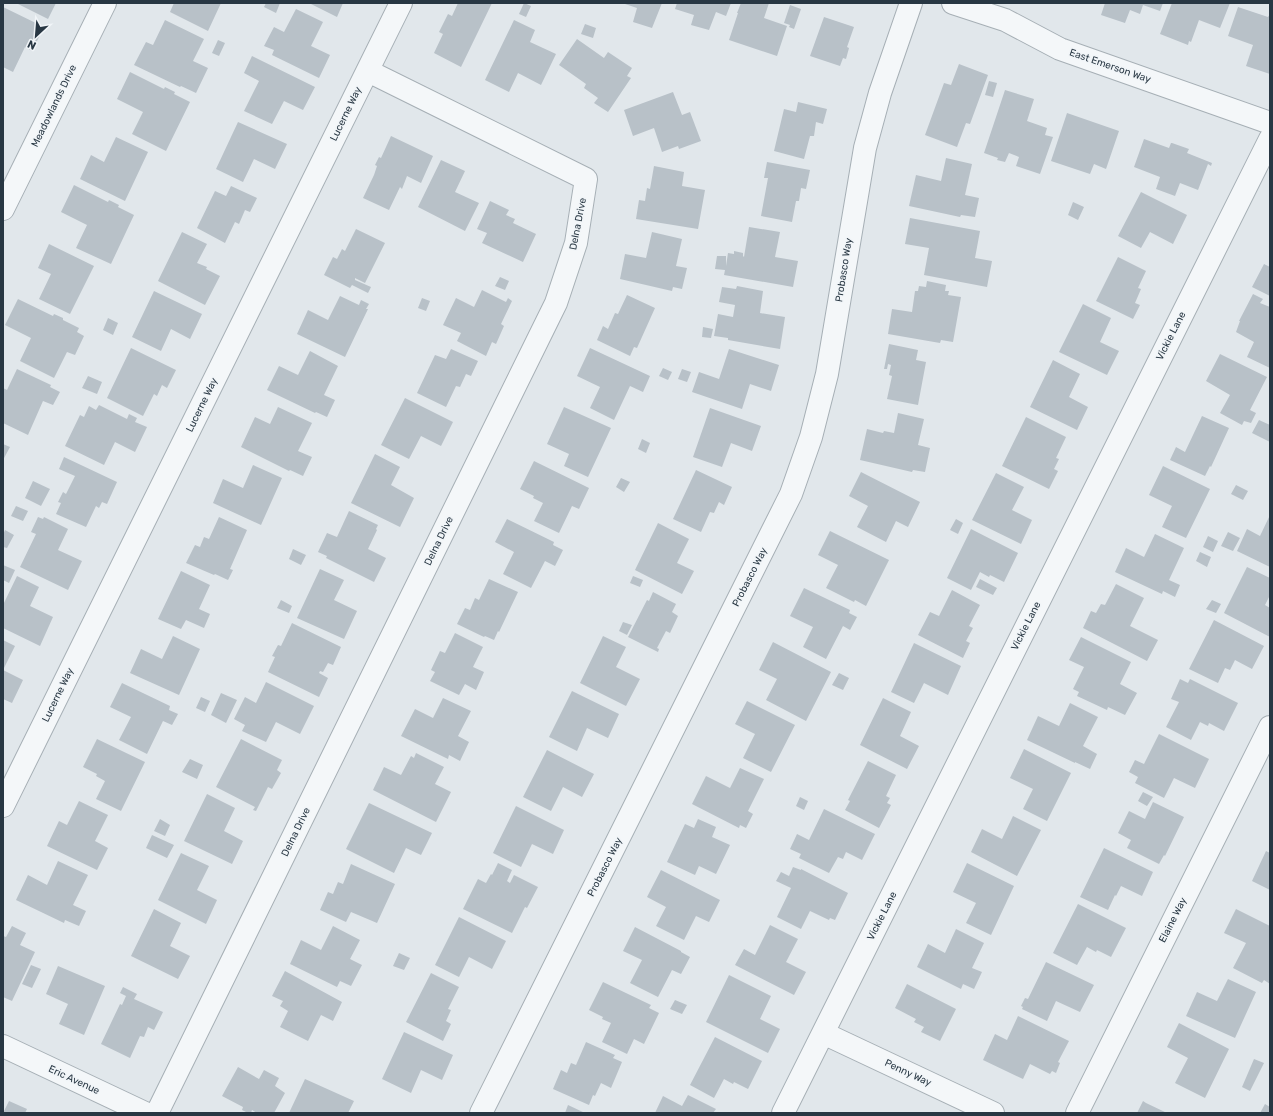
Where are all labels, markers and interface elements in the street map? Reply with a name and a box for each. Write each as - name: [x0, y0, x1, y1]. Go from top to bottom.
- north arrow: [16, 16, 56, 56]
- text: N: [25, 37, 38, 52]
- street label: East Emerson Way: [1068, 46, 1153, 86]
- street label: Meadowlands Drive: [29, 62, 79, 149]
- street label: Lucerne Way: [328, 84, 365, 143]
- street label: Delna Drive: [567, 196, 589, 251]
- street label: Probasco Way: [833, 237, 855, 303]
- street label: Vickie Lane: [1154, 309, 1189, 362]
- street label: Lucerne Way: [184, 375, 221, 434]
- street label: Delna Drive: [422, 514, 456, 567]
- street label: Probasco Way: [730, 545, 770, 609]
- street label: Vickie Lane: [1009, 599, 1044, 652]
- street label: Lucerne Way: [40, 665, 77, 724]
- street label: Delna Drive: [279, 805, 313, 858]
- street label: Probasco Way: [585, 835, 625, 899]
- street label: Vickie Lane: [865, 889, 900, 942]
- street label: Elaine Way: [1157, 895, 1190, 945]
- street label: Penny Way: [883, 1057, 934, 1089]
- street label: Eric Avenue: [47, 1063, 102, 1097]

